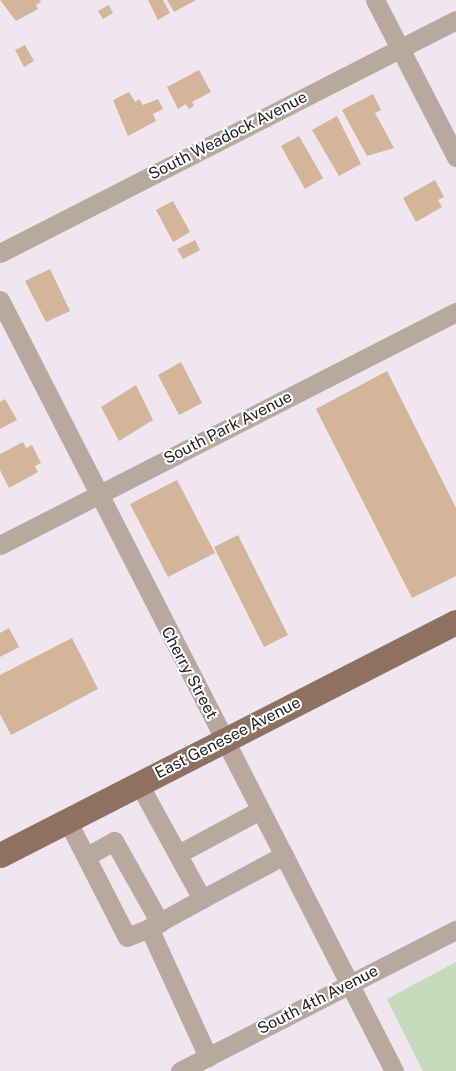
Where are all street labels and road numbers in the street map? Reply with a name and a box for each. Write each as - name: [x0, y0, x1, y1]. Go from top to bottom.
- street label: South Weadock Avenue: [145, 88, 311, 184]
- street label: South Park Avenue: [161, 387, 295, 469]
- street label: Cherry Street: [157, 624, 221, 722]
- street label: East Genesee Avenue: [152, 693, 304, 783]
- street label: South 4th Avenue: [255, 961, 381, 1039]

